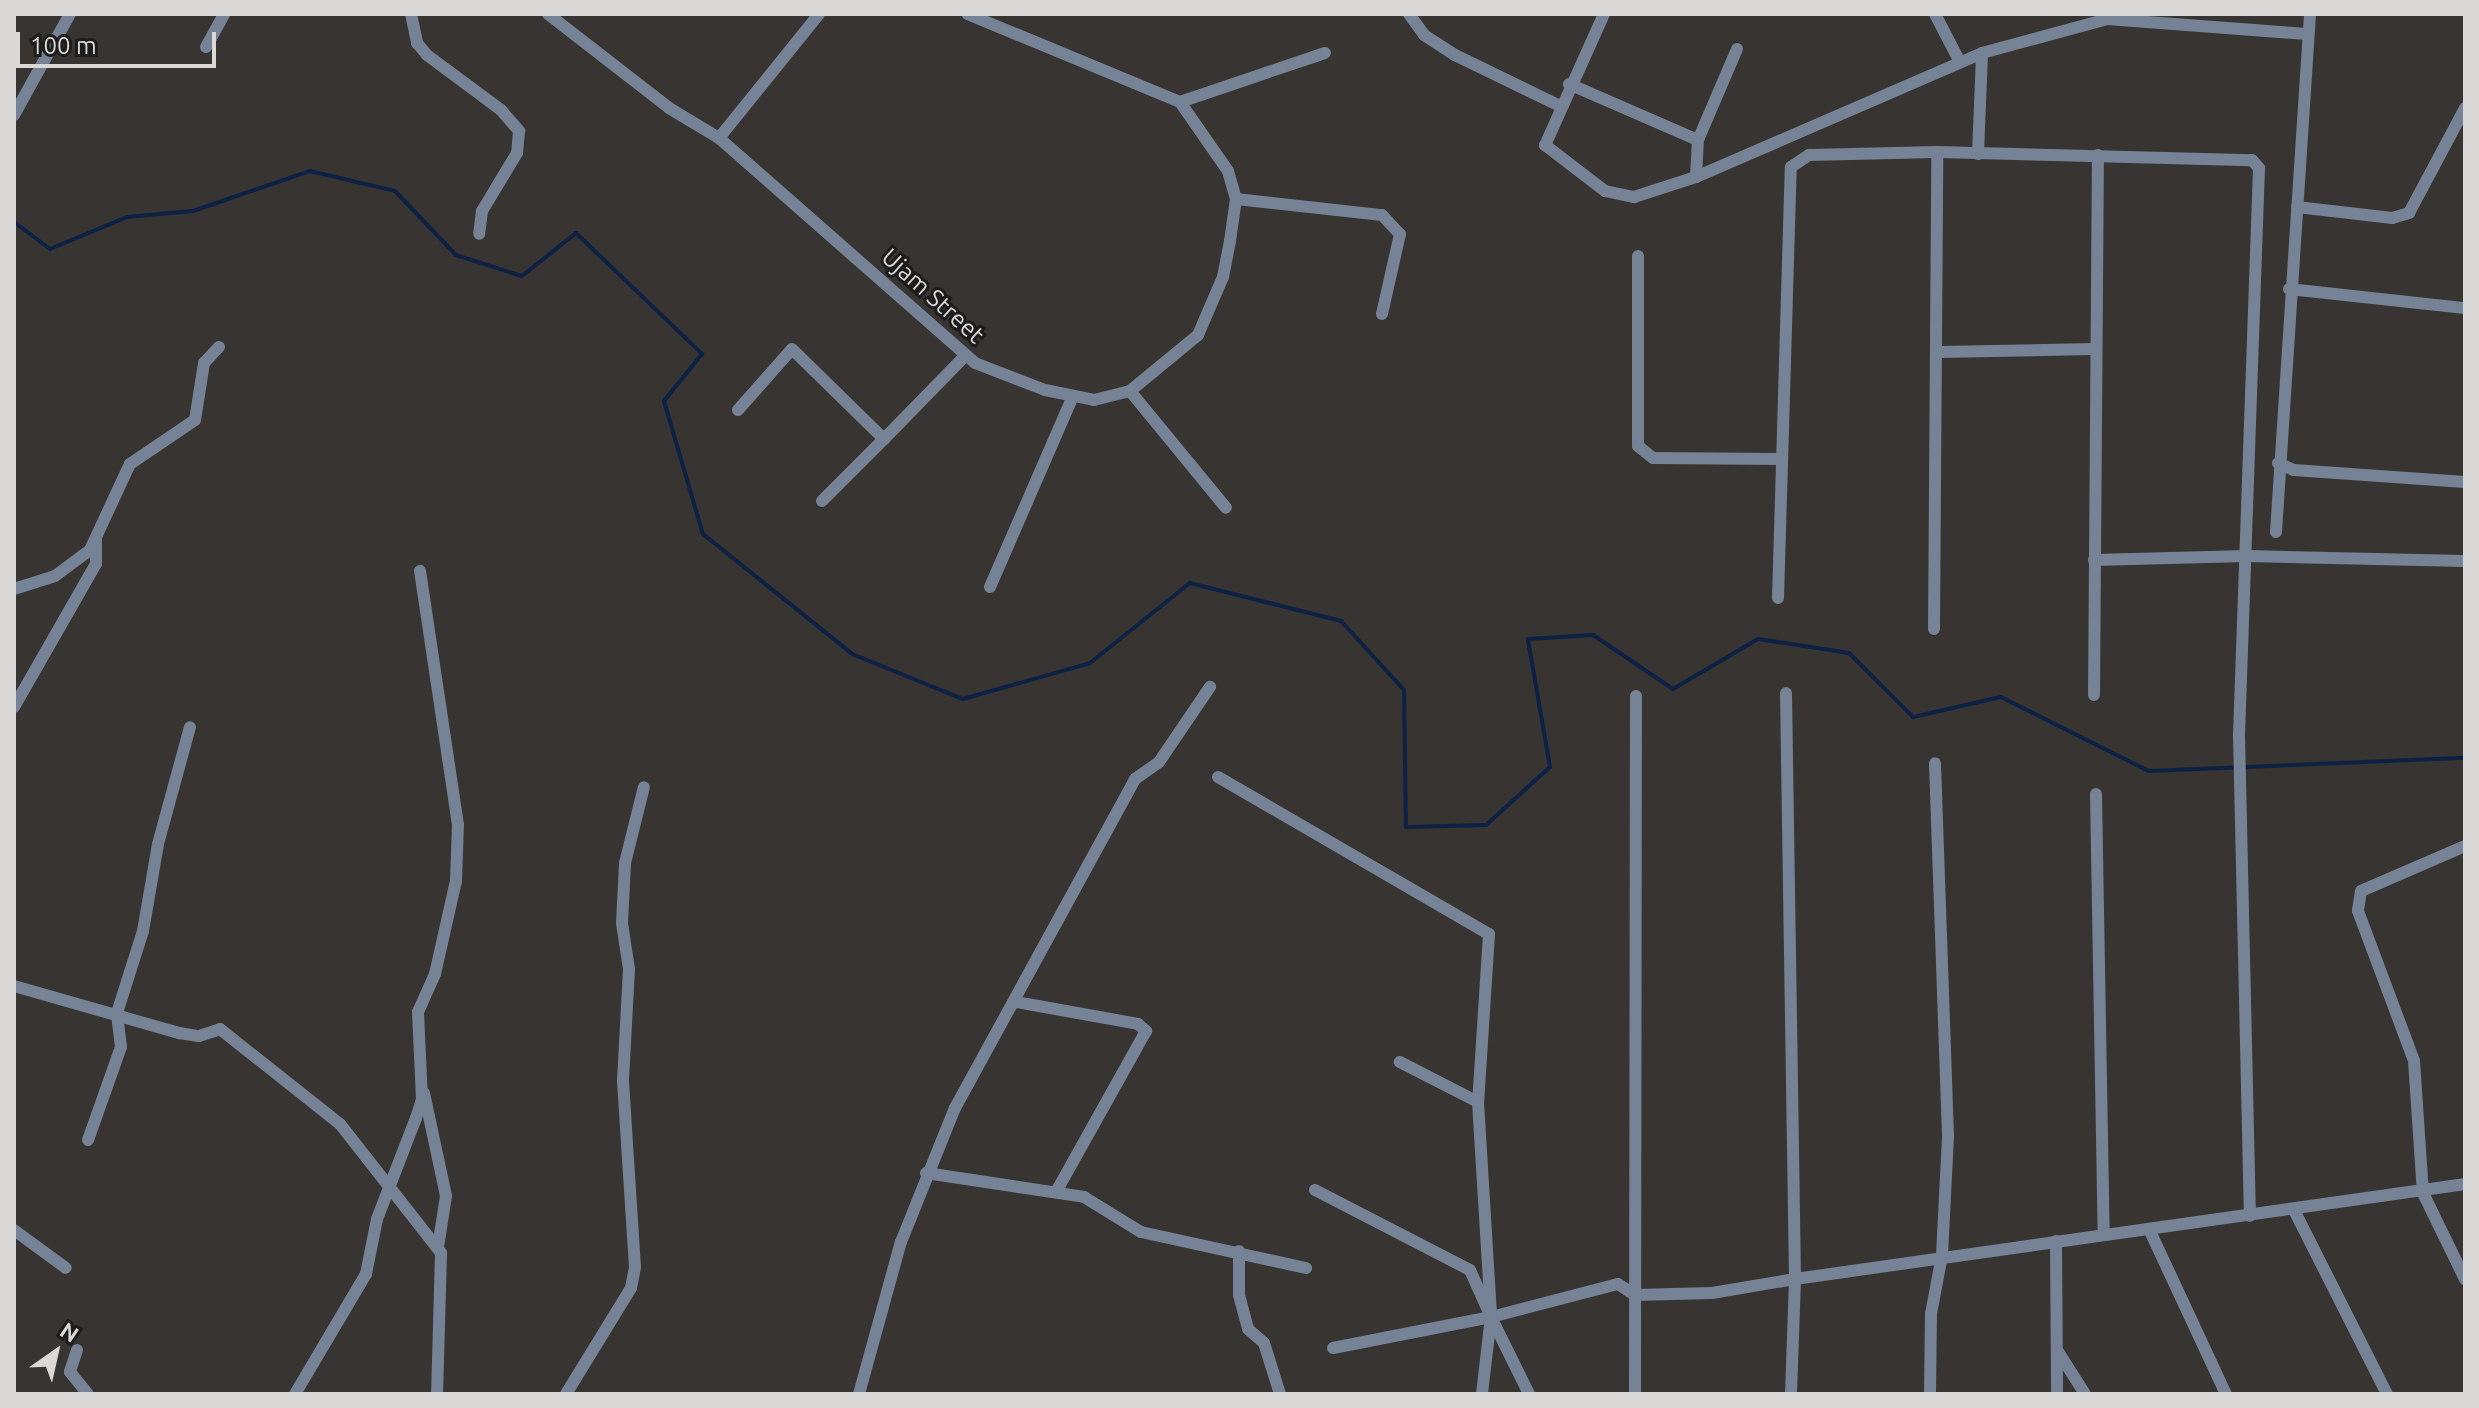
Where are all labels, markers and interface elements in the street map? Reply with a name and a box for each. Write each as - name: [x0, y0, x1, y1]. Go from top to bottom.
- scale bar: [20, 16, 220, 66]
- text: 100 m: [30, 32, 97, 59]
- street label: Ujam Street: [876, 243, 990, 349]
- north arrow: [16, 1312, 96, 1392]
- text: N: [56, 1317, 83, 1347]

